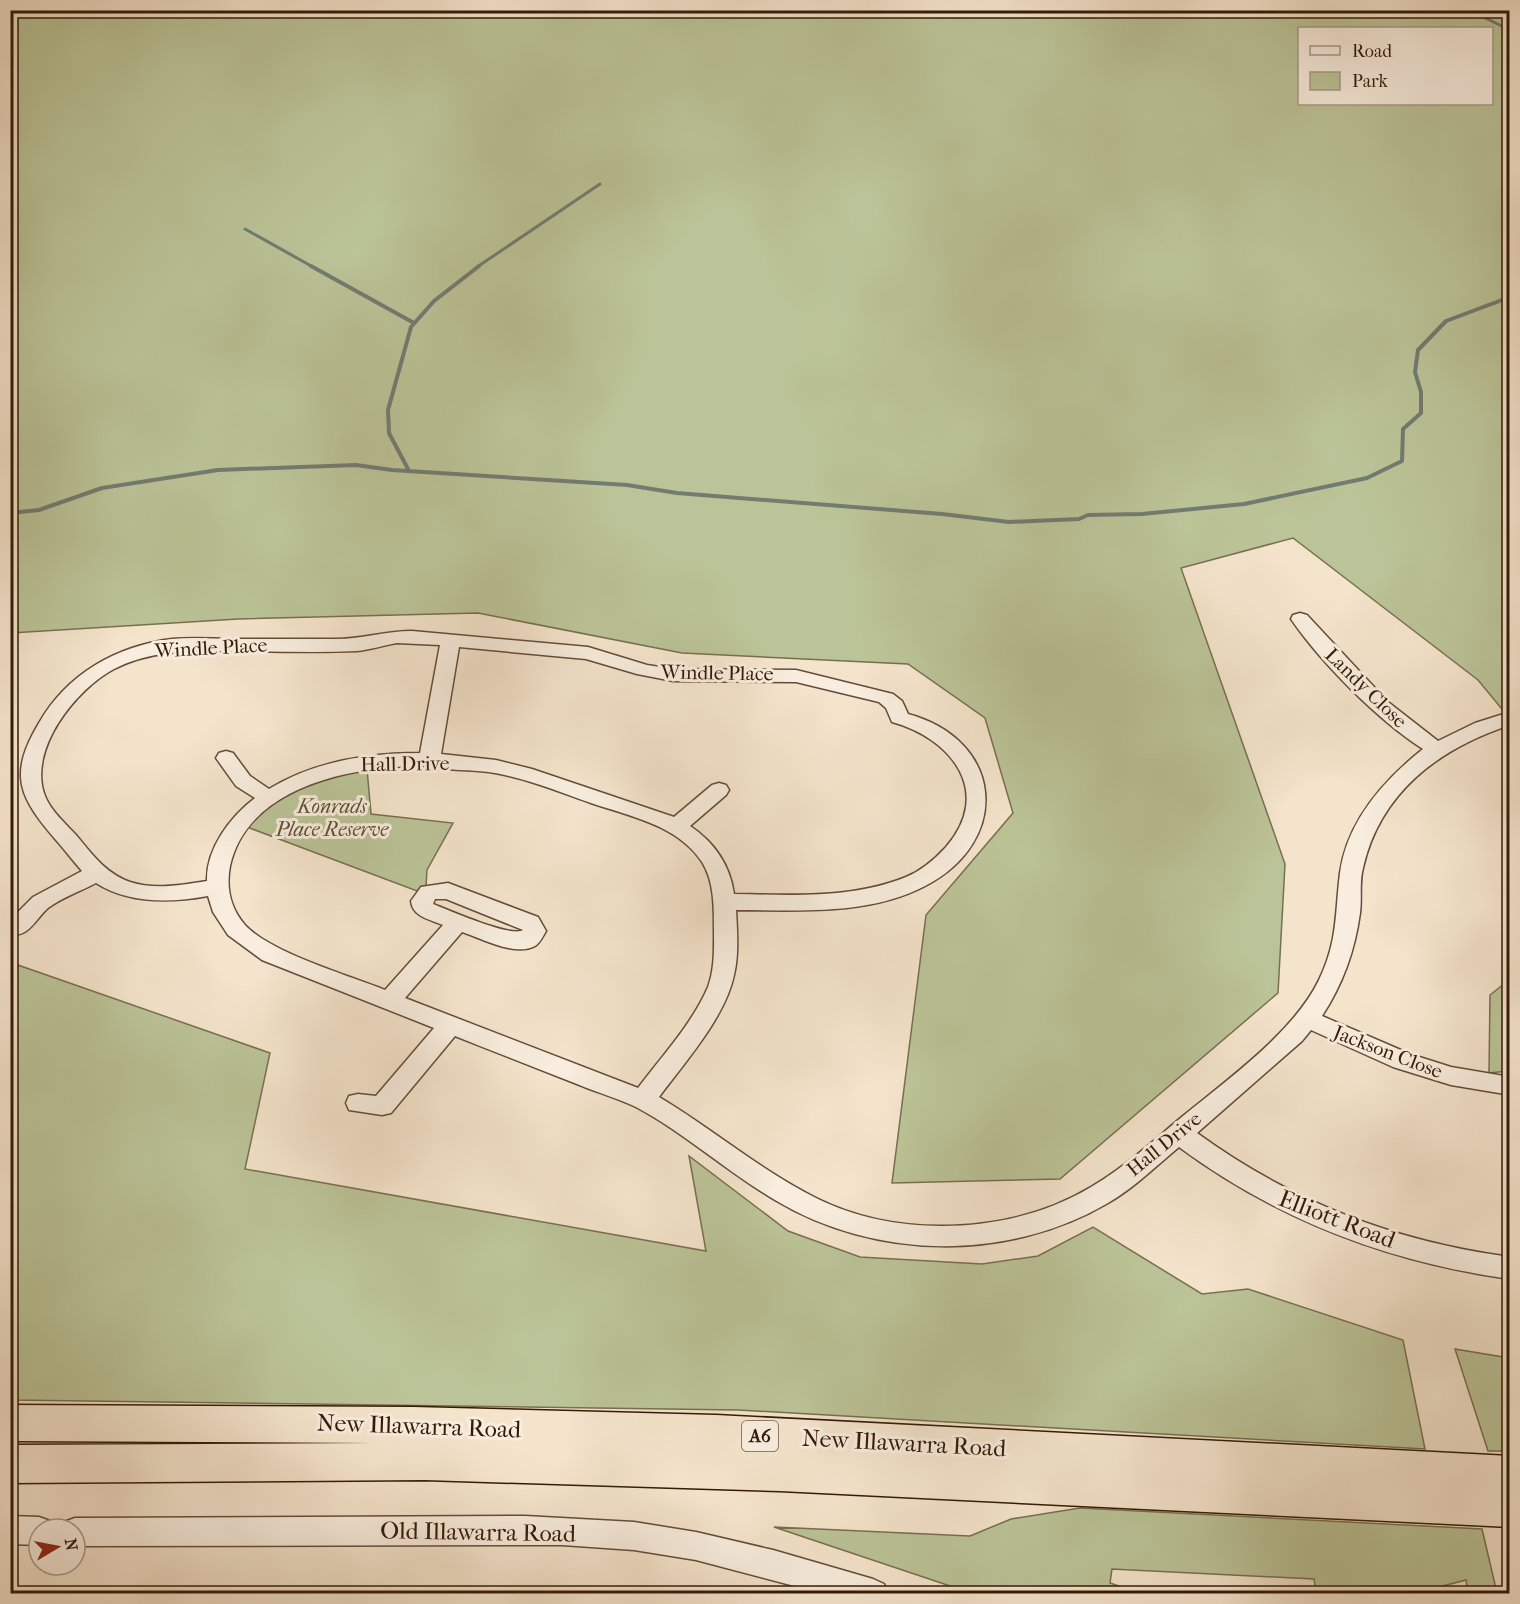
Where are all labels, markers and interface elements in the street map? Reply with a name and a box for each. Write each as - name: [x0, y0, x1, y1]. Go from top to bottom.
- legend: [1298, 27, 1493, 105]
- text: Road: [1352, 41, 1392, 62]
- text: Park: [1352, 71, 1389, 92]
- street label: Windle Place: [153, 634, 268, 662]
- street label: Landy Close: [1320, 643, 1412, 733]
- street label: Windle Place: [659, 660, 774, 685]
- street label: Hall Drive: [360, 752, 450, 776]
- park label: Konrads Place Reserve: [275, 795, 389, 841]
- street label: Jackson Close: [1328, 1020, 1446, 1083]
- street label: Hall Drive: [1122, 1107, 1206, 1181]
- street label: Elliott Road: [1275, 1184, 1400, 1254]
- street label: New Illawarra Road: [316, 1408, 523, 1444]
- road number: A6: [742, 1421, 778, 1451]
- street label: New Illawarra Road: [801, 1424, 1008, 1462]
- street label: Old Illawarra Road: [380, 1516, 577, 1548]
- north arrow: [27, 1517, 87, 1577]
- text: N: [61, 1537, 82, 1553]

